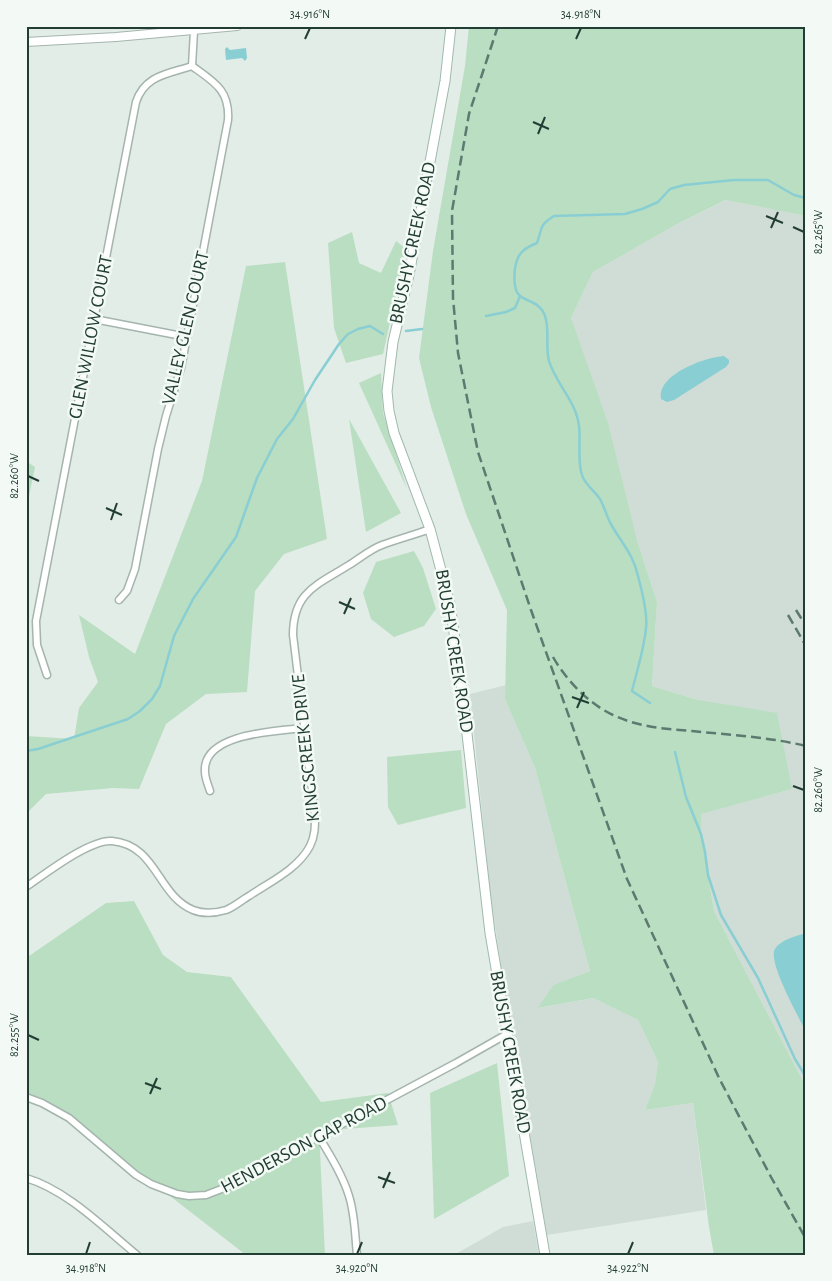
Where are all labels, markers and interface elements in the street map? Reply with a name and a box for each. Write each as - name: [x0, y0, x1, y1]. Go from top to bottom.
- text: 34.916°N: [290, 8, 330, 20]
- text: 34.918°N: [561, 8, 601, 20]
- street label: BRUSHY CREEK ROAD: [387, 160, 439, 326]
- text: 82.265°W: [812, 210, 824, 254]
- street label: VALLEY GLEN COURT: [159, 249, 213, 407]
- street label: GLEN WILLOW COURT: [66, 253, 116, 421]
- text: 82.260°W: [8, 453, 20, 499]
- street label: BRUSHY CREEK ROAD: [432, 568, 476, 734]
- street label: KINGSCREEK DRIVE: [289, 673, 323, 823]
- text: 82.260°W: [812, 767, 824, 813]
- street label: BRUSHY CREEK ROAD: [486, 969, 534, 1135]
- text: 82.255°W: [8, 1013, 20, 1057]
- street label: HENDERSON GAP ROAD: [218, 1093, 390, 1197]
- text: 34.918°N: [66, 1262, 106, 1274]
- text: 34.920°N: [336, 1262, 378, 1274]
- text: 34.922°N: [607, 1262, 649, 1274]

